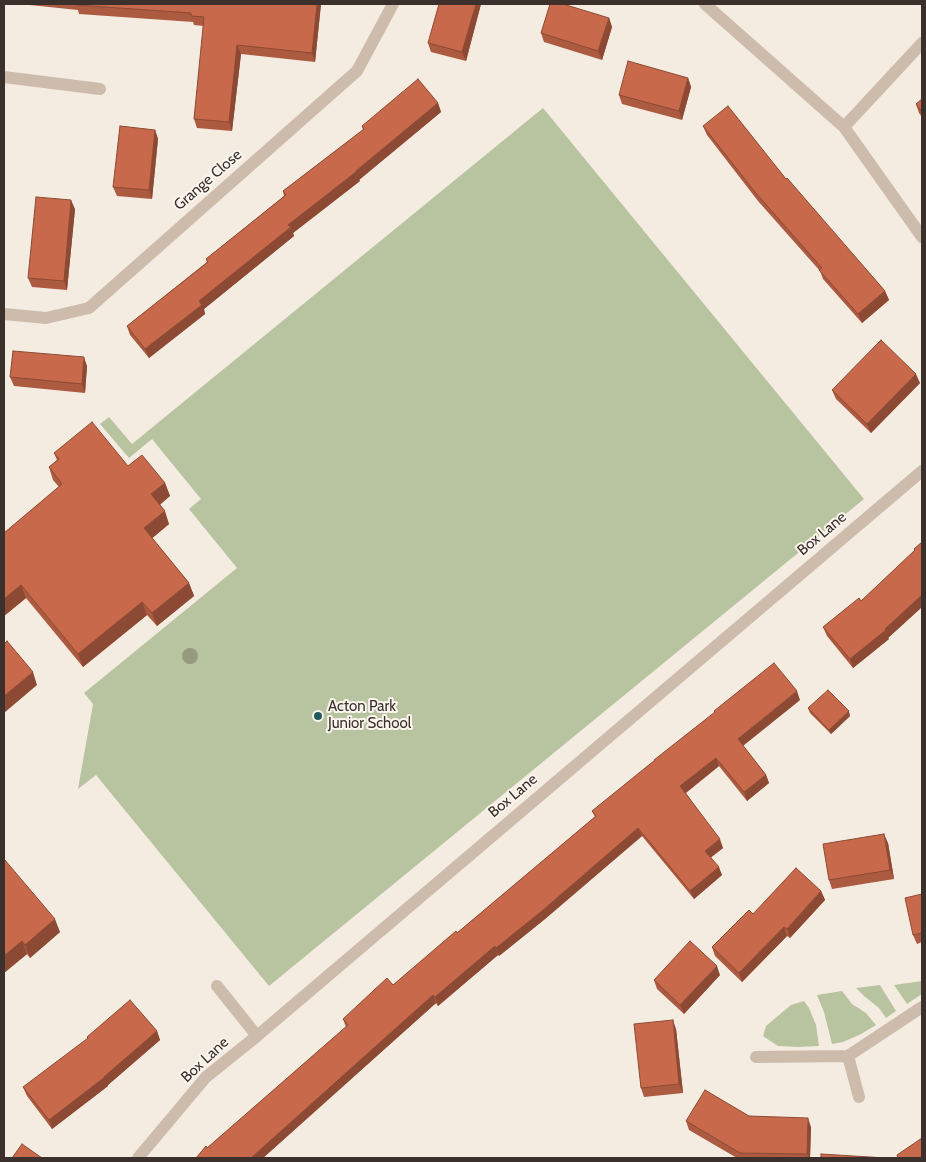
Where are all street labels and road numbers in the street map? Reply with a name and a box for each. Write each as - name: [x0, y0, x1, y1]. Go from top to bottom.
- street label: Grange Close: [171, 146, 245, 214]
- street label: Box Lane: [794, 508, 850, 560]
- street label: Box Lane: [485, 770, 541, 822]
- street label: Box Lane: [178, 1034, 232, 1086]

